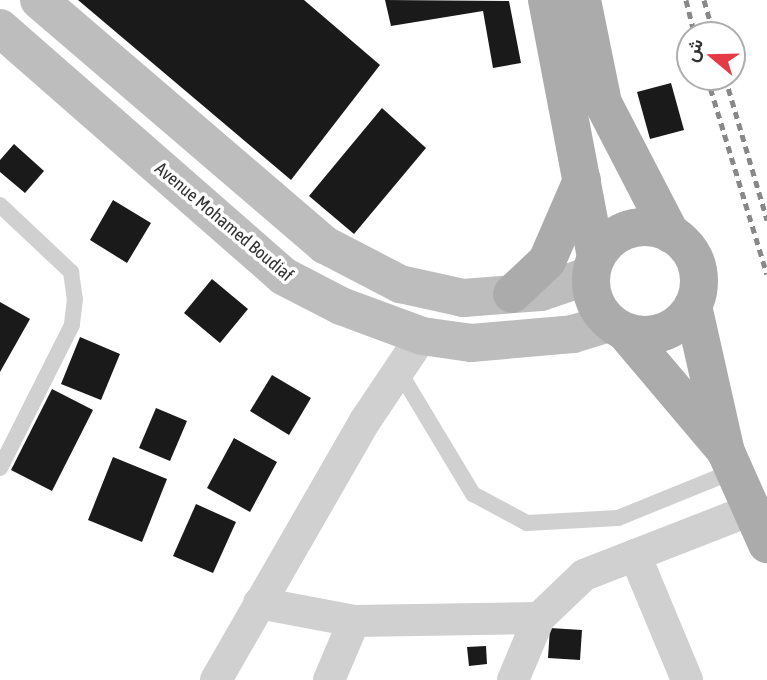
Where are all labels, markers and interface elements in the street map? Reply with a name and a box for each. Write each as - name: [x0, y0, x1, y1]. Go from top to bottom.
- north arrow: [676, 21, 746, 91]
- text: ش: [679, 35, 707, 64]
- street label: Avenue Mohamed Boudiaf: [151, 158, 297, 286]

